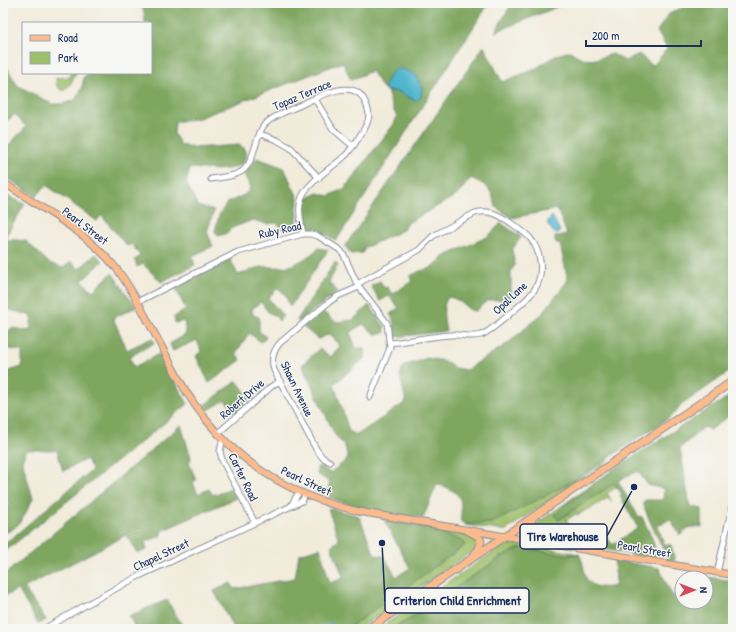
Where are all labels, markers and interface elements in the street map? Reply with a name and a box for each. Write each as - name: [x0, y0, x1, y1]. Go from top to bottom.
- legend: [22, 22, 152, 74]
- scale bar: [586, 22, 701, 48]
- text: 200 m: [592, 27, 619, 44]
- text: Road: [58, 29, 78, 46]
- text: Park: [58, 49, 78, 66]
- street label: Topaz Terrace: [270, 75, 334, 114]
- street label: Pearl Street: [59, 203, 113, 249]
- street label: Ruby Road: [257, 216, 303, 243]
- street label: Opal Lane: [489, 277, 531, 318]
- street label: Shawn Avenue: [277, 358, 318, 419]
- street label: Robert Drive: [216, 374, 268, 423]
- street label: Carter Road: [224, 450, 263, 504]
- street label: Pearl Street: [278, 461, 335, 500]
- callout: Tire Warehouse: [520, 524, 607, 549]
- text: Tire Warehouse: [526, 527, 600, 545]
- street label: Chapel Street: [130, 534, 192, 575]
- street label: Pearl Street: [616, 535, 673, 562]
- north arrow: [674, 570, 714, 610]
- text: N: [697, 587, 711, 593]
- callout: Criterion Child Enrichment: [385, 588, 529, 613]
- text: Criterion Child Enrichment: [393, 591, 522, 609]

